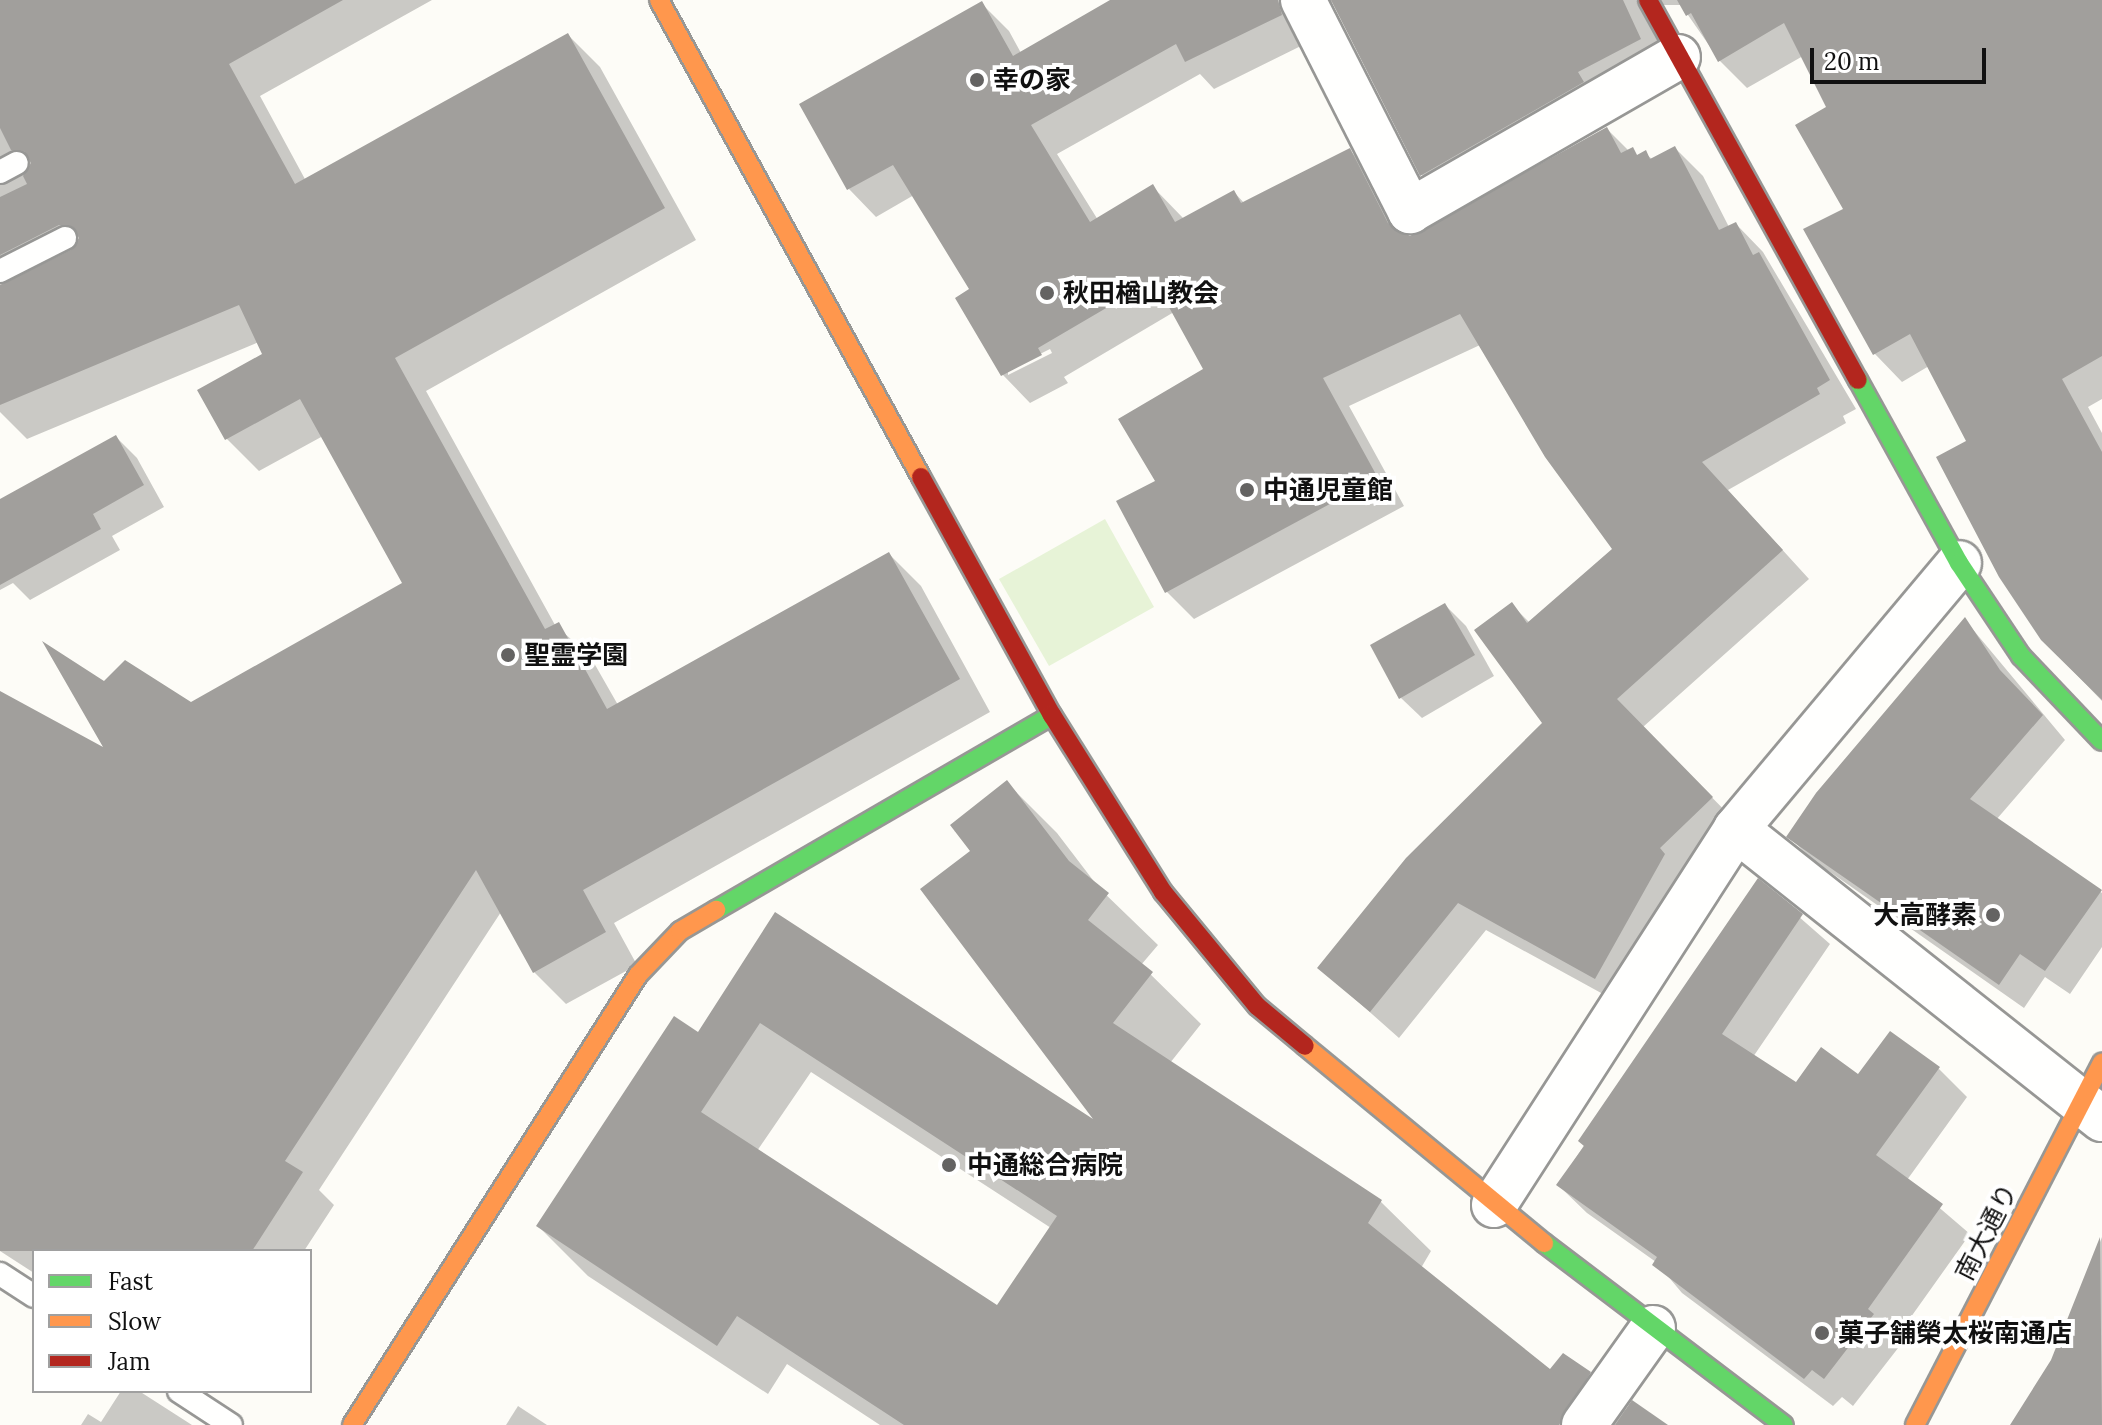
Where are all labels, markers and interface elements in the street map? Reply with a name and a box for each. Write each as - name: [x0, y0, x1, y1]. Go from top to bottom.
- scale bar: [1814, 32, 1990, 82]
- text: 20 m: [1824, 46, 1880, 77]
- place label: 幸の家: [993, 64, 1071, 96]
- marker: 幸の家: [968, 71, 986, 89]
- place label: 秋田楢山教会: [1063, 277, 1219, 309]
- marker: 秋田楢山教会: [1038, 284, 1056, 302]
- place label: 中通児童館: [1263, 474, 1393, 506]
- marker: 中通児童館: [1238, 481, 1256, 499]
- place label: 聖霊学園: [524, 639, 628, 671]
- marker: 聖霊学園: [499, 646, 517, 664]
- place label: 大高酵素: [1873, 899, 1977, 931]
- marker: 大高酵素: [1984, 906, 2002, 924]
- place label: 中通総合病院: [967, 1149, 1123, 1181]
- marker: 中通総合病院: [938, 1154, 960, 1176]
- street label: 南大通り: [1948, 1179, 2024, 1285]
- legend: [32, 1249, 312, 1393]
- text: Fast: [108, 1266, 153, 1297]
- text: Slow: [108, 1306, 161, 1337]
- place label: 菓子舗榮太桜南通店: [1838, 1317, 2072, 1349]
- marker: 菓子舗榮太桜南通店: [1813, 1324, 1831, 1342]
- text: Jam: [108, 1346, 150, 1377]

